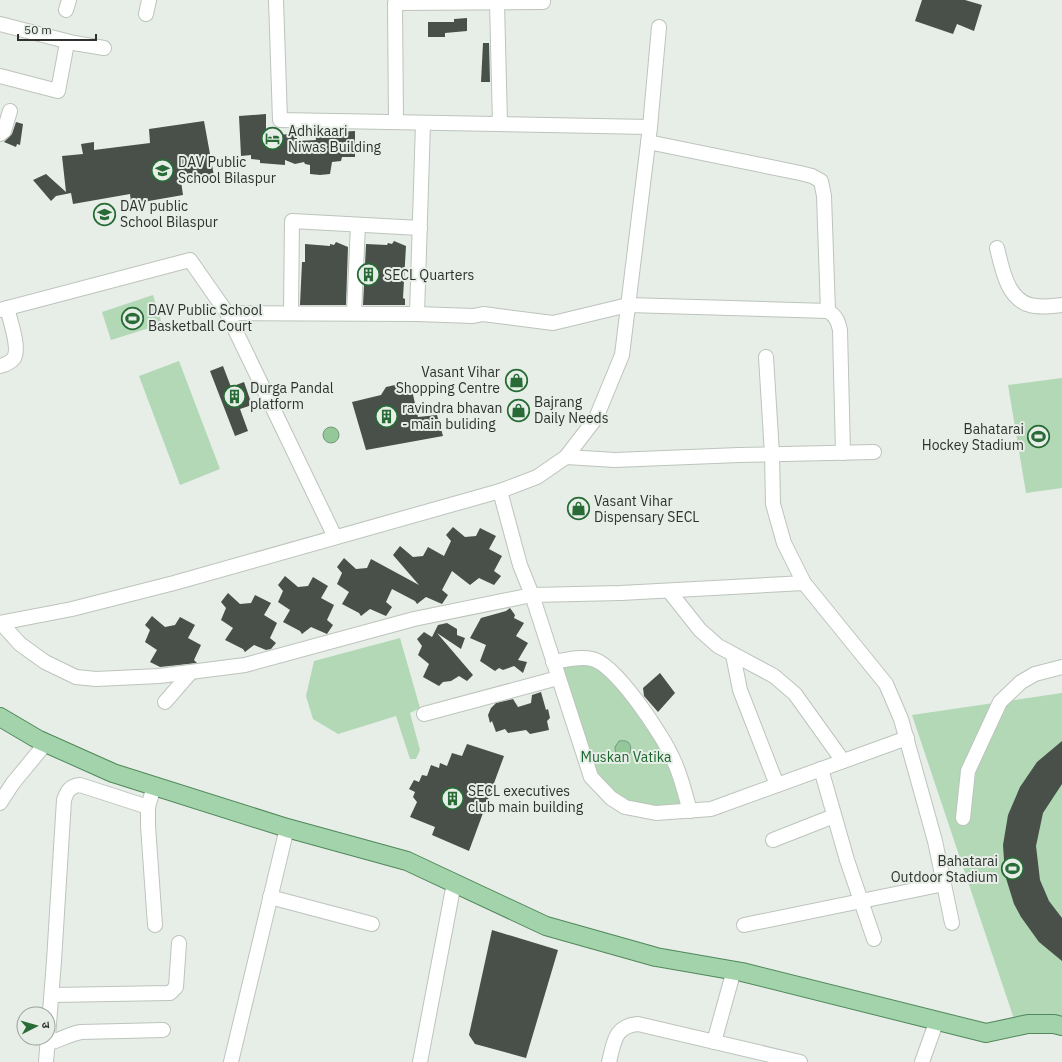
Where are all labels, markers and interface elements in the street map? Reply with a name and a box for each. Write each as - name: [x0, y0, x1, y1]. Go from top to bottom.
- scale bar: [18, 16, 96, 42]
- text: 50 m: [24, 22, 52, 37]
- place label: Adhikaari Niwas Building: [288, 122, 382, 156]
- hotel icon: Adhikaari Niwas Building: [260, 126, 286, 152]
- place label: DAV Public School Bilaspur: [178, 153, 276, 187]
- school or university icon: DAV Public School Bilaspur: [149, 157, 175, 183]
- place label: DAV public School Bilaspur: [120, 197, 218, 231]
- school or university icon: DAV public School Bilaspur: [92, 201, 118, 227]
- building icon: SECL Quarters: [355, 262, 381, 288]
- place label: SECL Quarters: [384, 266, 475, 284]
- place label: DAV Public School Basketball Court: [148, 301, 262, 335]
- sports icon: DAV Public School Basketball Court: [119, 305, 145, 331]
- place label: Vasant Vihar Shopping Centre: [396, 363, 500, 397]
- shop icon: Vasant Vihar Shopping Centre: [503, 367, 529, 393]
- place label: Durga Pandal platform: [250, 379, 334, 413]
- building icon: Durga Pandal platform: [221, 383, 247, 409]
- place label: Bajrang Daily Needs: [534, 393, 609, 427]
- shop icon: Bajrang Daily Needs: [506, 397, 532, 423]
- place label: ravindra bhavan - main buliding: [402, 399, 502, 433]
- building icon: ravindra bhavan - main buliding: [374, 403, 400, 429]
- place label: Bahatarai Hockey Stadium: [922, 420, 1024, 454]
- sports icon: Bahatarai Hockey Stadium: [1026, 424, 1052, 450]
- place label: Vasant Vihar Dispensary SECL: [594, 492, 699, 526]
- shop icon: Vasant Vihar Dispensary SECL: [566, 496, 592, 522]
- park label: Muskan Vatika: [581, 748, 672, 766]
- place label: SECL executives club main building: [468, 782, 584, 816]
- building icon: SECL executives club main building: [439, 786, 465, 812]
- place label: Bahatarai Outdoor Stadium: [891, 852, 998, 886]
- sports icon: Bahatarai Outdoor Stadium: [1000, 856, 1026, 882]
- north arrow: [16, 1006, 56, 1046]
- text: उ: [39, 1021, 53, 1029]

